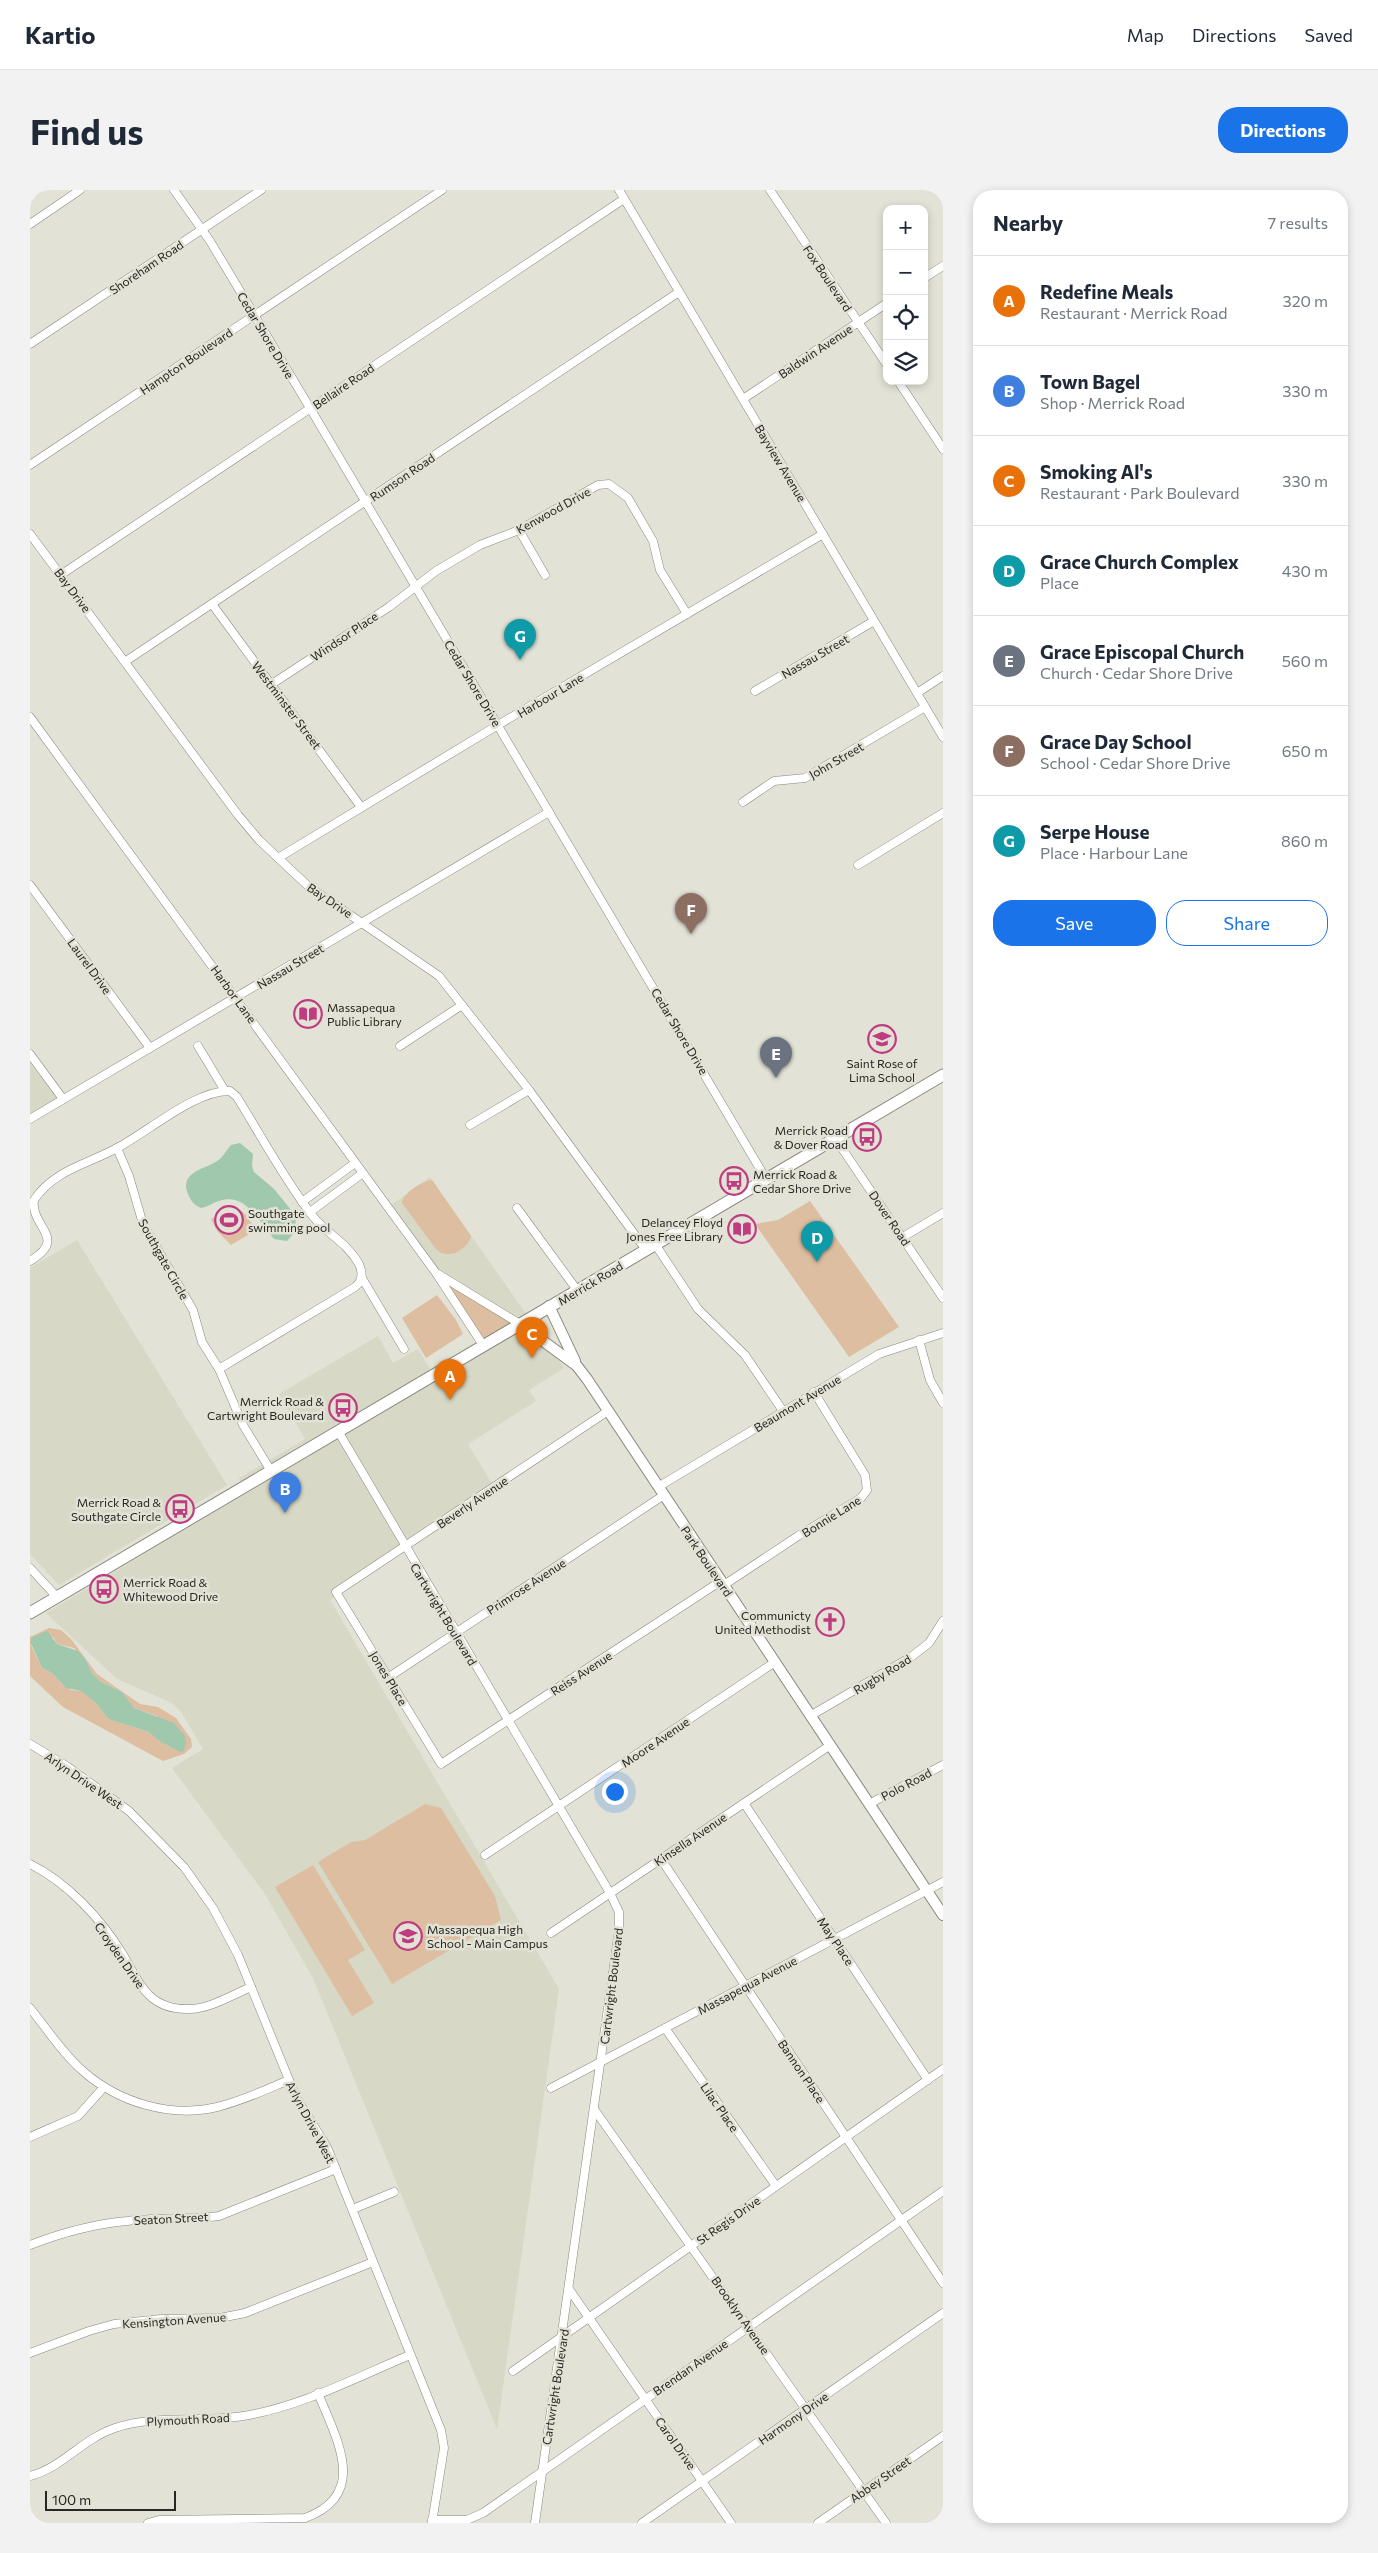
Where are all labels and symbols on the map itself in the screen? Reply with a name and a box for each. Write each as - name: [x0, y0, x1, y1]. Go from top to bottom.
- street label: Shoreham Road: [106, 237, 186, 297]
- street label: Fox Boulevard: [801, 242, 855, 314]
- street label: Cedar Shore Drive: [235, 289, 297, 381]
- street label: Baldwin Avenue: [775, 321, 855, 381]
- street label: Hampton Boulevard: [137, 325, 235, 397]
- street label: Bellaire Road: [310, 360, 376, 412]
- street label: Bayview Avenue: [752, 422, 810, 504]
- street label: Rumson Road: [367, 450, 437, 504]
- street label: Kenwood Drive: [513, 484, 593, 536]
- street label: Bay Drive: [52, 565, 94, 615]
- street label: Windsor Place: [308, 608, 380, 664]
- pin: G: [504, 619, 536, 660]
- street label: Nassau Street: [779, 631, 851, 681]
- street label: Cedar Shore Drive: [442, 637, 504, 729]
- street label: Westminster Street: [249, 658, 325, 752]
- street label: Harbour Lane: [514, 670, 586, 720]
- street label: John Street: [806, 739, 866, 782]
- street label: Bay Drive: [305, 880, 355, 920]
- pin: F: [675, 893, 707, 934]
- street label: Laurel Drive: [65, 936, 115, 996]
- street label: Nassau Street: [254, 941, 326, 991]
- street label: Harbor Lane: [208, 962, 260, 1026]
- street label: Cedar Shore Drive: [649, 985, 711, 1077]
- library icon: Massapequa Public Library: [293, 999, 323, 1029]
- place label: Massapequa Public Library: [327, 1000, 402, 1028]
- school or university icon: Saint Rose of Lima School: [867, 1024, 897, 1054]
- pin: E: [760, 1037, 792, 1078]
- place label: Saint Rose of Lima School: [846, 1056, 918, 1084]
- bus stop icon: Merrick Road & Dover Road: [852, 1122, 882, 1152]
- place label: Merrick Road & Dover Road: [774, 1123, 848, 1151]
- bus stop icon: Merrick Road & Cedar Shore Drive: [719, 1166, 749, 1196]
- place label: Merrick Road & Cedar Shore Drive: [753, 1167, 851, 1195]
- street label: Dover Road: [867, 1188, 914, 1248]
- sports icon: Southgate swimming pool: [214, 1205, 244, 1235]
- place label: Southgate swimming pool: [248, 1206, 330, 1234]
- library icon: Delancey Floyd Jones Free Library: [727, 1214, 757, 1244]
- place label: Delancey Floyd Jones Free Library: [626, 1215, 723, 1244]
- street label: Southgate Circle: [136, 1216, 192, 1302]
- pin: D: [801, 1221, 833, 1262]
- street label: Merrick Road: [555, 1258, 625, 1308]
- pin: C: [516, 1317, 548, 1358]
- pin: A: [434, 1359, 466, 1400]
- street label: Beaumont Avenue: [751, 1372, 843, 1434]
- bus stop icon: Merrick Road & Cartwright Boulevard: [328, 1393, 358, 1423]
- place label: Merrick Road & Cartwright Boulevard: [207, 1394, 324, 1422]
- pin: B: [269, 1472, 301, 1513]
- street label: Beverly Avenue: [434, 1473, 510, 1531]
- street label: Bonnie Lane: [799, 1492, 863, 1540]
- bus stop icon: Merrick Road & Southgate Circle: [165, 1494, 195, 1524]
- place label: Merrick Road & Southgate Circle: [71, 1495, 161, 1523]
- street label: Park Boulevard: [678, 1523, 736, 1599]
- street label: Primrose Avenue: [484, 1555, 568, 1617]
- street label: Cartwright Boulevard: [408, 1560, 480, 1668]
- bus stop icon: Merrick Road & Whitewood Drive: [89, 1574, 119, 1604]
- place label: Merrick Road & Whitewood Drive: [123, 1575, 218, 1603]
- church icon: Communicty United Methodist: [815, 1607, 845, 1637]
- place label: Communicty United Methodist: [715, 1608, 811, 1636]
- street label: Jones Place: [366, 1648, 411, 1708]
- street label: Reiss Avenue: [548, 1648, 614, 1698]
- street label: Rugby Road: [851, 1651, 913, 1697]
- street label: Moore Avenue: [618, 1714, 692, 1770]
- street label: Arlyn Drive West: [42, 1749, 126, 1811]
- street label: Polo Road: [878, 1765, 934, 1803]
- your location: [602, 1779, 628, 1805]
- street label: Kinsella Avenue: [651, 1810, 729, 1868]
- street label: May Place: [815, 1914, 857, 1968]
- street label: Croyden Drive: [92, 1919, 148, 1991]
- school or university icon: Massapequa High School - Main Campus: [393, 1921, 423, 1951]
- place label: Massapequa High School - Main Campus: [427, 1922, 548, 1950]
- street label: Cartwright Boulevard: [597, 1927, 625, 2045]
- street label: Massapequa Avenue: [695, 1953, 799, 2017]
- street label: Bannon Place: [776, 2037, 828, 2105]
- street label: Arlyn Drive West: [283, 2079, 339, 2165]
- street label: Lilac Place: [698, 2080, 742, 2134]
- street label: St Regis Drive: [693, 2193, 763, 2247]
- street label: Seaton Street: [133, 2209, 209, 2227]
- street label: Brooklyn Avenue: [709, 2273, 773, 2357]
- street label: Kensington Avenue: [122, 2309, 226, 2331]
- street label: Cartwright Boulevard: [539, 2328, 571, 2446]
- street label: Brendan Avenue: [650, 2336, 730, 2398]
- street label: Harmony Drive: [755, 2389, 831, 2447]
- street label: Plymouth Road: [146, 2410, 230, 2428]
- street label: Carol Drive: [653, 2414, 699, 2472]
- street label: Abbey Street: [847, 2453, 913, 2505]
- scale bar: [45, 2488, 176, 2511]

